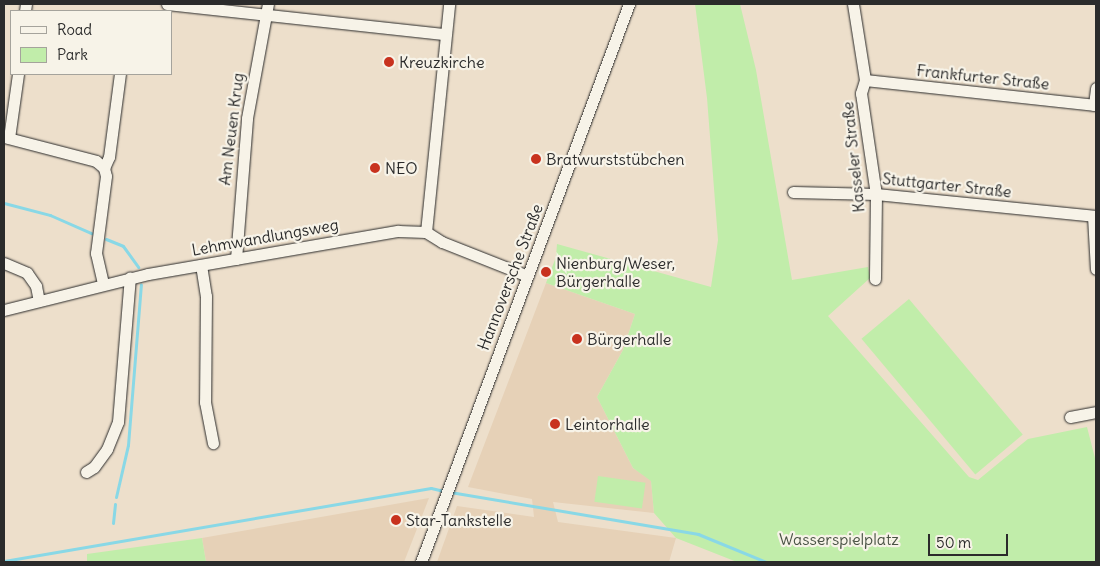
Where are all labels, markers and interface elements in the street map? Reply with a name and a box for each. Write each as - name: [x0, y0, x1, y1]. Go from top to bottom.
- legend: [10, 10, 172, 75]
- text: Road: [57, 20, 92, 39]
- text: Park: [57, 45, 88, 64]
- place label: Kreuzkirche: [399, 52, 485, 72]
- marker: Kreuzkirche: [383, 56, 395, 68]
- street label: Frankfurter Straße: [916, 60, 1050, 94]
- street label: Am Neuen Krug: [215, 72, 247, 186]
- street label: Kasseler Straße: [838, 101, 868, 213]
- place label: Bratwurststübchen: [546, 149, 685, 169]
- marker: Bratwurststübchen: [530, 153, 542, 165]
- place label: NEO: [385, 158, 418, 178]
- marker: NEO: [369, 162, 381, 174]
- street label: Stuttgarter Straße: [881, 169, 1013, 201]
- street label: Hannoversche Straße: [473, 201, 547, 353]
- street label: Lehmwandlungsweg: [190, 215, 340, 259]
- place label: Nienburg/Weser, Bürgerhalle: [556, 253, 675, 291]
- marker: Nienburg/Weser, Bürgerhalle: [540, 266, 552, 278]
- place label: Bürgerhalle: [587, 329, 671, 349]
- marker: Bürgerhalle: [571, 333, 583, 345]
- place label: Leintorhalle: [565, 414, 650, 434]
- marker: Leintorhalle: [549, 418, 561, 430]
- place label: Star-Tankstelle: [406, 510, 512, 530]
- marker: Star-Tankstelle: [390, 514, 402, 526]
- scale bar: [930, 524, 1010, 556]
- park label: Wasserspielplatz: [779, 529, 899, 549]
- text: 50 m: [936, 533, 971, 552]

